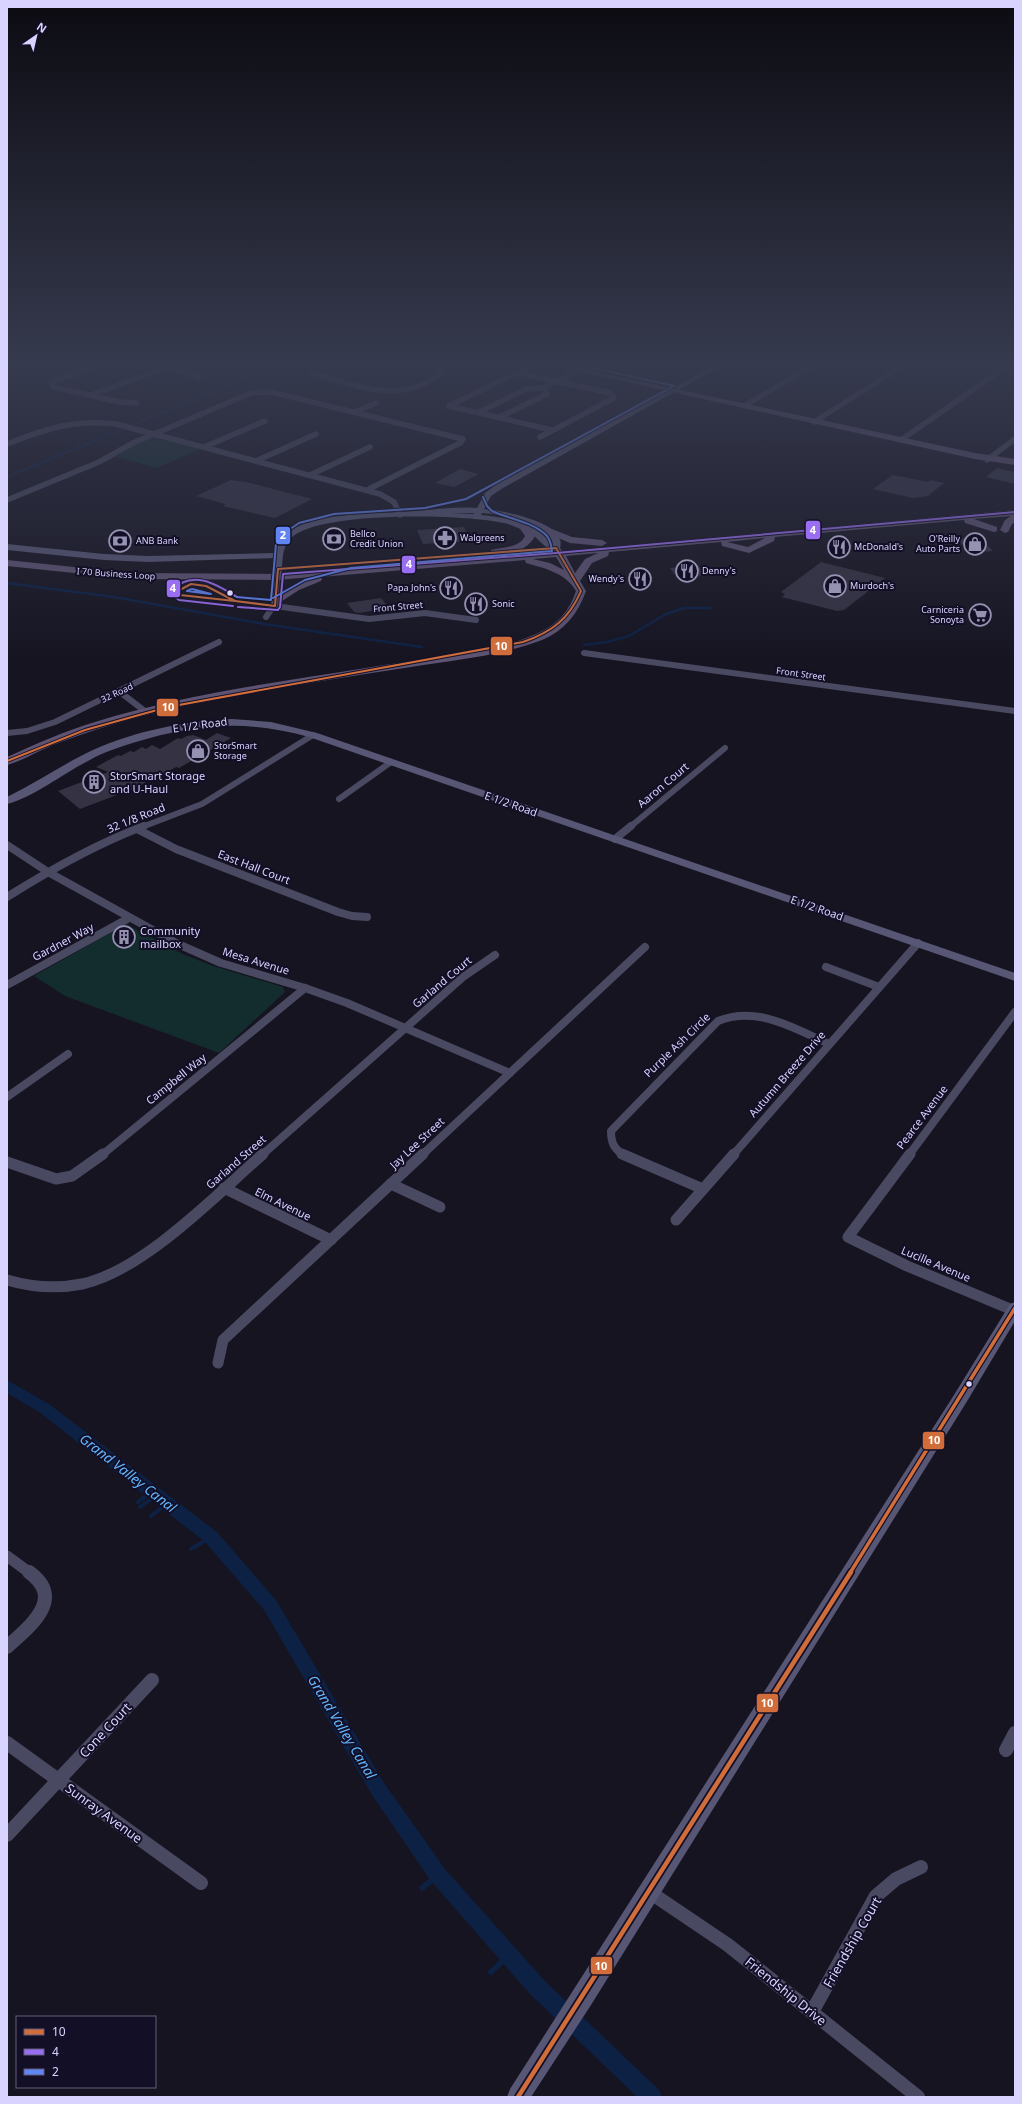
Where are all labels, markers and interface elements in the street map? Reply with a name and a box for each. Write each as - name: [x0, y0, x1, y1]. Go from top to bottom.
- north arrow: [16, 16, 56, 56]
- text: N: [34, 19, 50, 36]
- line badge: 4: [805, 520, 821, 540]
- text: 4: [810, 522, 817, 537]
- pharmacy icon: Walgreens: [432, 525, 458, 551]
- line badge: 2: [275, 526, 291, 545]
- bank icon: Bellco Credit Union: [321, 526, 347, 552]
- text: 2: [280, 527, 286, 542]
- place label: Bellco Credit Union: [350, 527, 403, 550]
- bank icon: ANB Bank: [107, 528, 133, 554]
- place label: Walgreens: [460, 531, 505, 544]
- shop icon: O'Reilly Auto Parts: [962, 531, 988, 557]
- place label: O'Reilly Auto Parts: [916, 532, 960, 555]
- place label: ANB Bank: [136, 534, 178, 547]
- restaurant icon: McDonald's: [826, 534, 852, 560]
- place label: McDonald's: [854, 540, 903, 553]
- line badge: 4: [401, 555, 416, 574]
- text: 4: [406, 556, 413, 571]
- restaurant icon: Denny's: [674, 558, 700, 584]
- street label: I 70 Business Loop: [76, 564, 156, 583]
- place label: Denny's: [702, 564, 736, 577]
- restaurant icon: Wendy's: [627, 566, 653, 592]
- place label: Wendy's: [589, 572, 624, 585]
- shop icon: Murdoch's: [822, 573, 848, 599]
- restaurant icon: Papa John's: [438, 575, 464, 601]
- line badge: 4: [166, 579, 181, 598]
- place label: Murdoch's: [850, 579, 894, 592]
- text: 4: [170, 580, 177, 595]
- place label: Papa John's: [388, 581, 436, 594]
- unlabelled marker: [225, 588, 235, 598]
- restaurant icon: Sonic: [463, 591, 489, 617]
- place label: Sonic: [492, 597, 515, 610]
- street label: Front Street: [373, 598, 424, 615]
- supermarket icon: Carniceria Sonoyta: [967, 602, 993, 628]
- place label: Carniceria Sonoyta: [921, 603, 964, 626]
- line badge: 10: [490, 636, 513, 656]
- text: 10: [495, 638, 507, 653]
- street label: Front Street: [775, 664, 827, 684]
- street label: 32 Road: [99, 679, 135, 706]
- line badge: 10: [156, 698, 179, 717]
- text: 10: [162, 699, 174, 714]
- street label: E 1/2 Road: [172, 713, 228, 736]
- shop icon: StorSmart Storage: [185, 738, 211, 764]
- place label: StorSmart Storage: [214, 739, 257, 762]
- street label: Aaron Court: [634, 759, 692, 811]
- place label: StorSmart Storage and U-Haul: [110, 768, 205, 796]
- building icon: StorSmart Storage and U-Haul: [81, 769, 107, 795]
- street label: E 1/2 Road: [483, 787, 540, 820]
- street label: 32 1/8 Road: [105, 799, 167, 836]
- street label: East Hall Court: [216, 846, 292, 887]
- street label: E 1/2 Road: [789, 891, 846, 924]
- street label: Gardner Way: [29, 919, 96, 964]
- place label: Community mailbox: [140, 923, 201, 951]
- building icon: Community mailbox: [111, 924, 137, 950]
- street label: Mesa Avenue: [221, 943, 291, 978]
- street label: Garland Court: [409, 952, 475, 1011]
- street label: Purple Ash Circle: [640, 1009, 713, 1080]
- street label: Autumn Breeze Drive: [745, 1027, 828, 1120]
- street label: Campbell Way: [142, 1049, 209, 1108]
- street label: Pearce Avenue: [893, 1082, 951, 1152]
- street label: Jay Lee Street: [385, 1113, 447, 1172]
- street label: Garland Street: [202, 1131, 269, 1192]
- street label: Elm Avenue: [253, 1183, 314, 1224]
- street label: Lucille Avenue: [899, 1242, 973, 1285]
- unlabelled marker: [964, 1379, 974, 1389]
- water label: Grand Valley Canal: [76, 1429, 181, 1517]
- line badge: 10: [922, 1431, 945, 1450]
- text: 10: [928, 1432, 940, 1447]
- water label: Grand Valley Canal: [304, 1671, 381, 1783]
- line badge: 10: [756, 1693, 779, 1713]
- text: 10: [761, 1695, 773, 1710]
- street label: Cone Court: [75, 1698, 135, 1761]
- street label: Sunray Avenue: [62, 1779, 146, 1847]
- street label: Friendship Court: [819, 1893, 885, 1991]
- street label: Friendship Drive: [741, 1953, 831, 2029]
- line badge: 10: [590, 1956, 613, 1975]
- text: 10: [595, 1958, 607, 1973]
- legend: [16, 2016, 156, 2088]
- text: 10: [52, 2023, 66, 2040]
- text: 4: [52, 2043, 59, 2060]
- text: 2: [52, 2063, 59, 2080]

